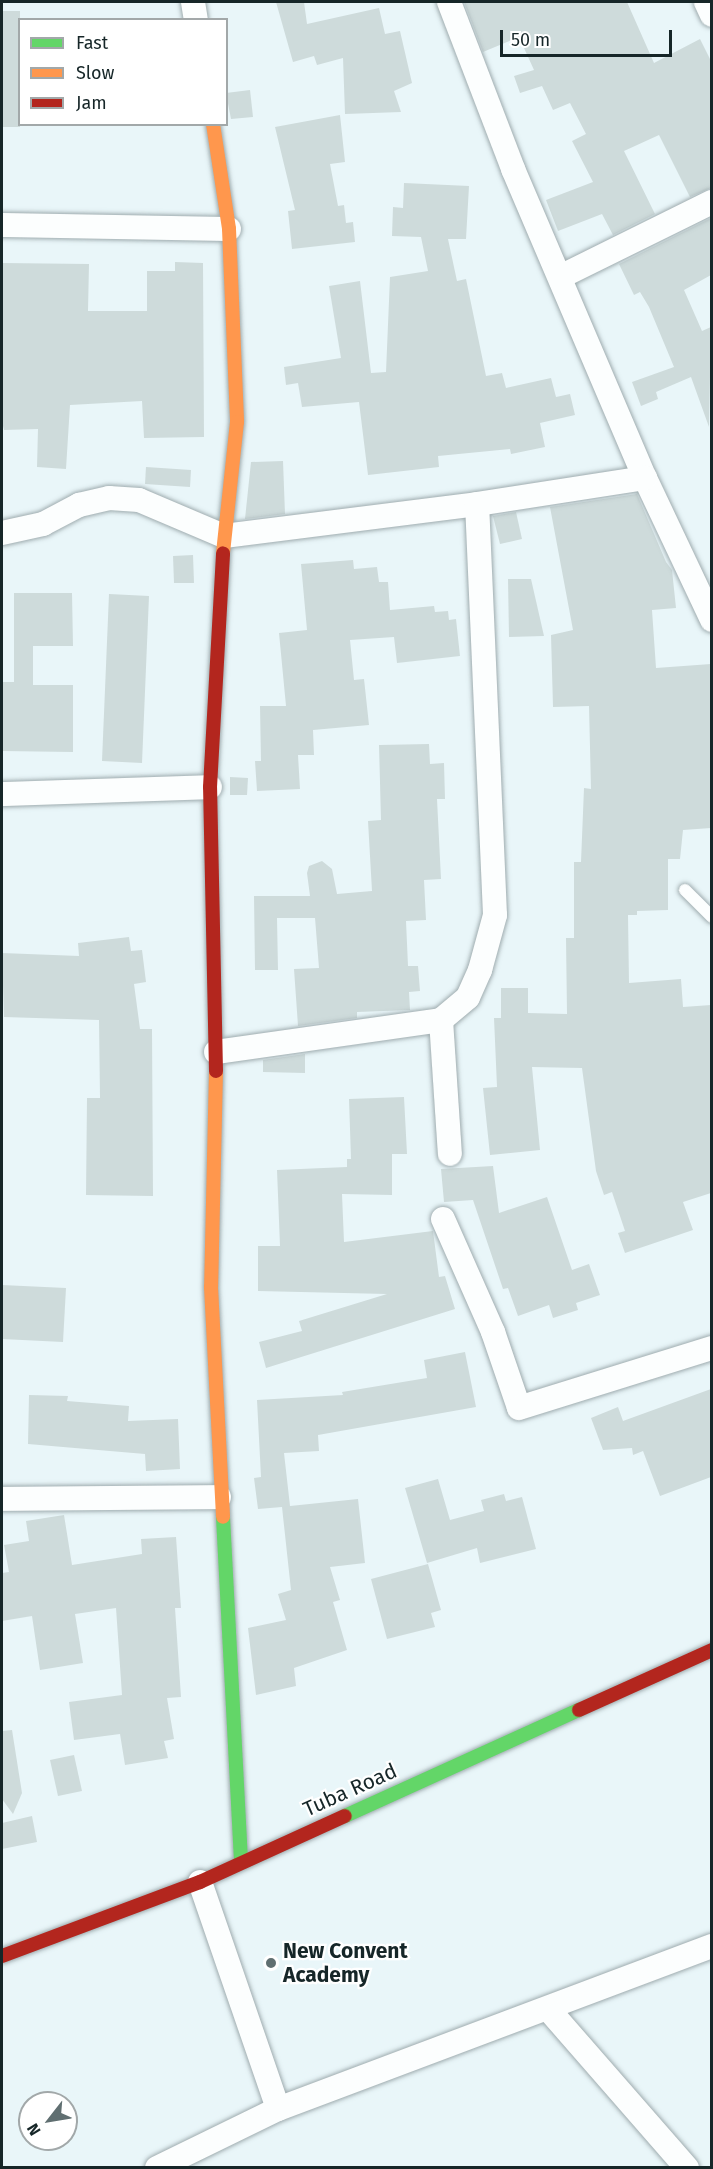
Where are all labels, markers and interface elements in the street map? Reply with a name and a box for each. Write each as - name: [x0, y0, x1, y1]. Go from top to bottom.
- legend: [18, 18, 228, 126]
- scale bar: [503, 18, 676, 56]
- text: 50 m: [511, 29, 550, 51]
- text: Fast: [76, 32, 108, 54]
- text: Slow: [76, 62, 114, 84]
- text: Jam: [76, 92, 107, 114]
- street label: Tuba Road: [299, 1758, 401, 1822]
- place label: New Convent Academy: [283, 1938, 408, 1988]
- marker: New Convent Academy: [264, 1956, 278, 1970]
- north arrow: [18, 2091, 78, 2151]
- text: N: [23, 2120, 45, 2139]

